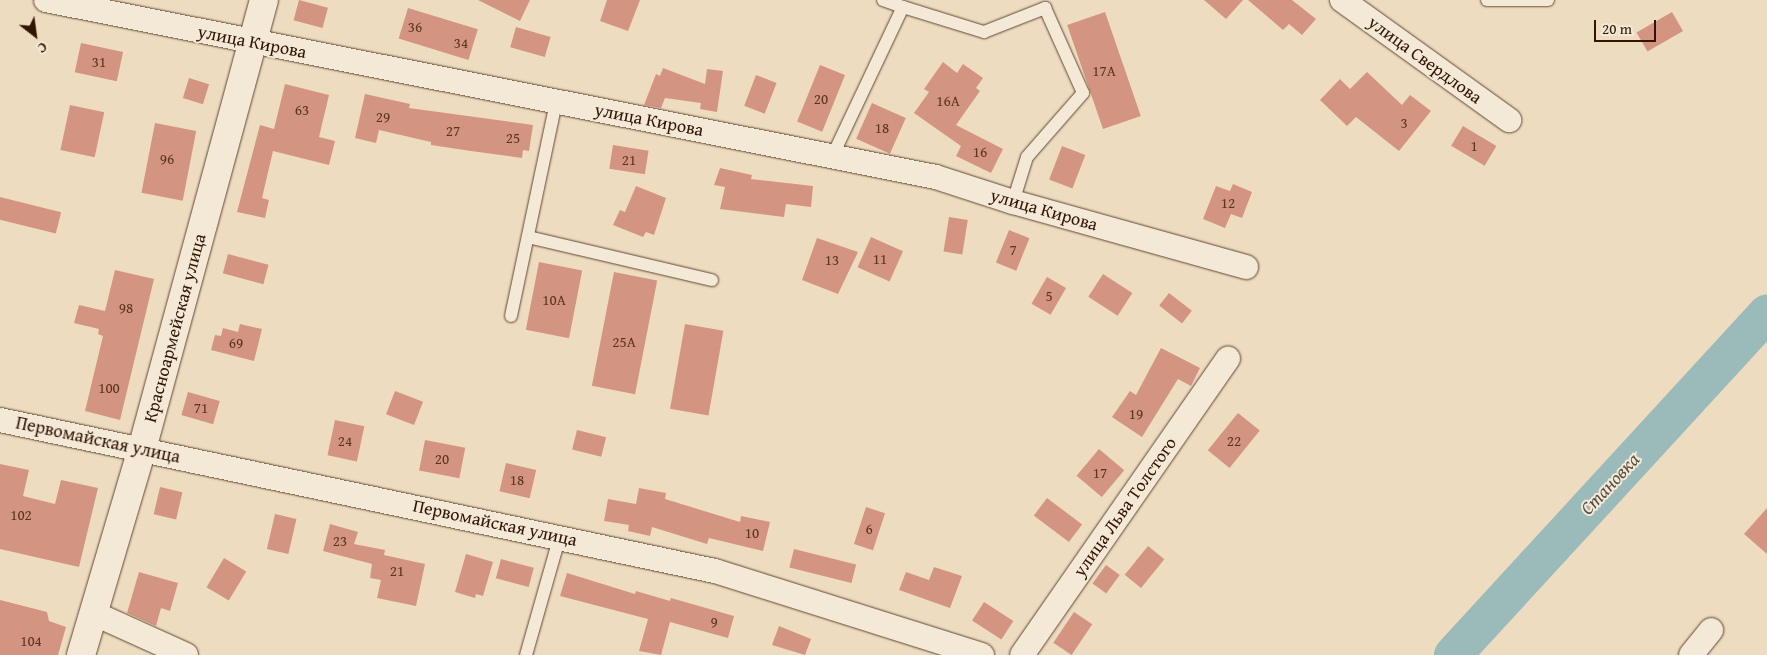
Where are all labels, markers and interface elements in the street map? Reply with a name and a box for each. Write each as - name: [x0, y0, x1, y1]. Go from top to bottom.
- north arrow: [10, 10, 60, 60]
- scale bar: [1597, 10, 1660, 42]
- street label: улица Свердлова: [1364, 11, 1486, 109]
- house number: 36: [408, 18, 422, 36]
- text: 20 m: [1602, 18, 1632, 39]
- street label: улица Кирова: [196, 21, 308, 63]
- house number: 34: [454, 34, 468, 52]
- text: С: [34, 37, 51, 59]
- house number: 31: [92, 53, 106, 71]
- house number: 17А: [1092, 62, 1116, 80]
- house number: 20: [814, 90, 828, 108]
- house number: 16А: [936, 92, 960, 110]
- street label: улица Кирова: [593, 99, 705, 141]
- house number: 63: [295, 101, 309, 119]
- house number: 29: [376, 108, 390, 126]
- house number: 3: [1400, 114, 1408, 132]
- house number: 18: [875, 119, 889, 137]
- house number: 27: [446, 122, 460, 140]
- house number: 25: [506, 129, 520, 147]
- house number: 1: [1470, 137, 1478, 155]
- house number: 16: [973, 143, 987, 161]
- house number: 96: [160, 150, 174, 168]
- house number: 21: [622, 151, 636, 169]
- street label: улица Кирова: [988, 184, 1100, 236]
- house number: 12: [1221, 194, 1235, 212]
- street label: Красноармейская улица: [139, 231, 211, 425]
- house number: 7: [1009, 241, 1017, 259]
- house number: 11: [873, 250, 887, 268]
- house number: 13: [825, 251, 839, 269]
- house number: 5: [1045, 287, 1053, 305]
- house number: 10А: [542, 291, 566, 309]
- house number: 98: [119, 299, 133, 317]
- house number: 25А: [612, 333, 636, 351]
- house number: 69: [229, 334, 243, 352]
- house number: 100: [98, 379, 120, 397]
- house number: 71: [194, 399, 208, 417]
- house number: 19: [1129, 405, 1143, 423]
- street label: Первомайская улица: [14, 412, 182, 468]
- house number: 24: [338, 432, 352, 450]
- house number: 22: [1227, 432, 1241, 450]
- street label: улица Льва Толстого: [1069, 433, 1181, 581]
- water label: Становка: [1576, 448, 1644, 520]
- house number: 20: [435, 450, 449, 468]
- house number: 17: [1093, 464, 1107, 482]
- house number: 18: [510, 471, 524, 489]
- street label: Первомайская улица: [411, 495, 579, 551]
- house number: 102: [10, 506, 32, 524]
- house number: 6: [865, 520, 873, 538]
- house number: 10: [745, 524, 759, 542]
- house number: 23: [333, 532, 347, 550]
- house number: 21: [390, 562, 404, 580]
- house number: 9: [710, 613, 718, 631]
- house number: 104: [20, 632, 42, 650]

